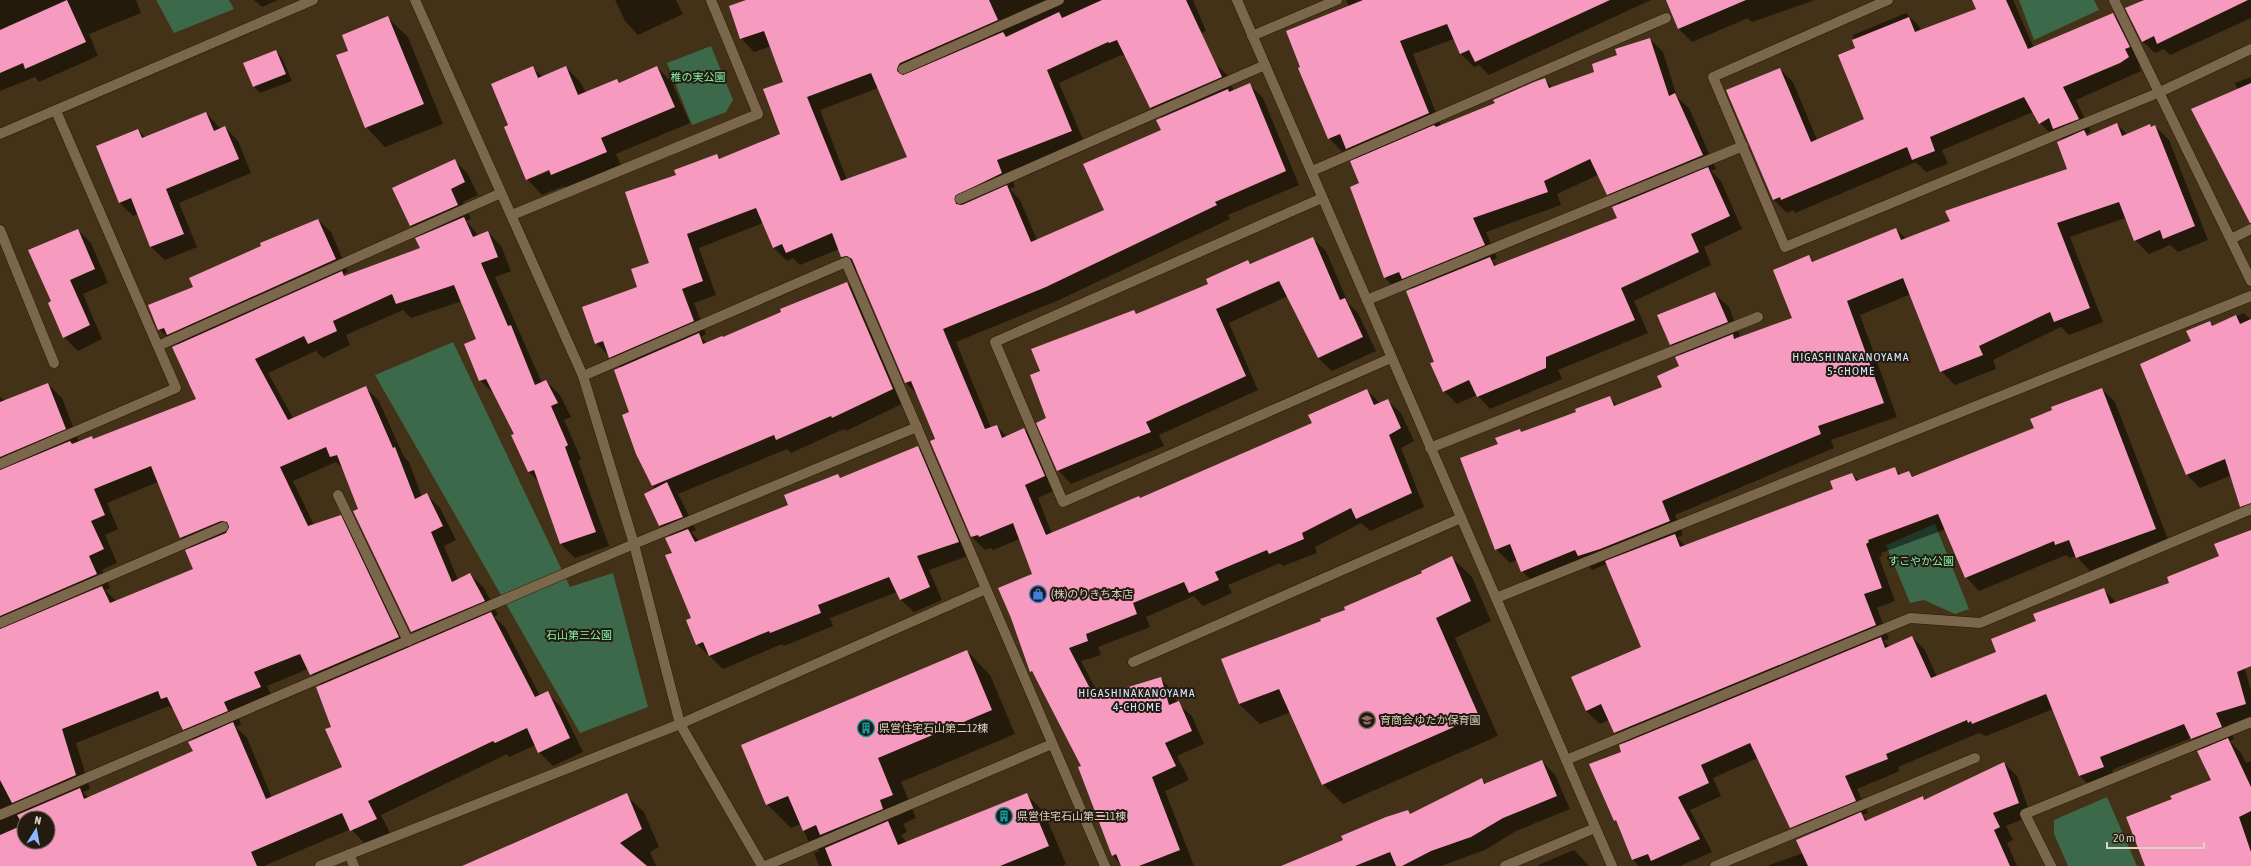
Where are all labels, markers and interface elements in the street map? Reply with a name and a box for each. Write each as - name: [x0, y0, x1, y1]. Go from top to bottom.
- park label: 椎の実公園: [671, 71, 726, 83]
- district label: HIGASHINAKANOYAMA 5-CHOME: [1792, 350, 1910, 378]
- park label: すこやか公園: [1888, 555, 1954, 567]
- shop icon: (株)のりきち本店: [1028, 584, 1048, 604]
- place label: (株)のりきち本店: [1051, 588, 1133, 600]
- park label: 石山第三公園: [546, 629, 612, 641]
- district label: HIGASHINAKANOYAMA 4-CHOME: [1078, 686, 1196, 714]
- school or university icon: 育商会 ゆたか保育園: [1357, 710, 1377, 730]
- place label: 育商会 ゆたか保育園: [1380, 714, 1481, 726]
- building icon: 県営住宅石山第二12棟: [856, 718, 876, 738]
- place label: 県営住宅石山第二12棟: [879, 722, 988, 734]
- building icon: 県営住宅石山第二11棟: [994, 806, 1014, 826]
- north arrow: [16, 810, 56, 850]
- place label: 県営住宅石山第二11棟: [1017, 810, 1126, 822]
- text: N: [34, 814, 42, 827]
- scale bar: [2107, 824, 2204, 850]
- text: 20 m: [2113, 831, 2135, 845]

